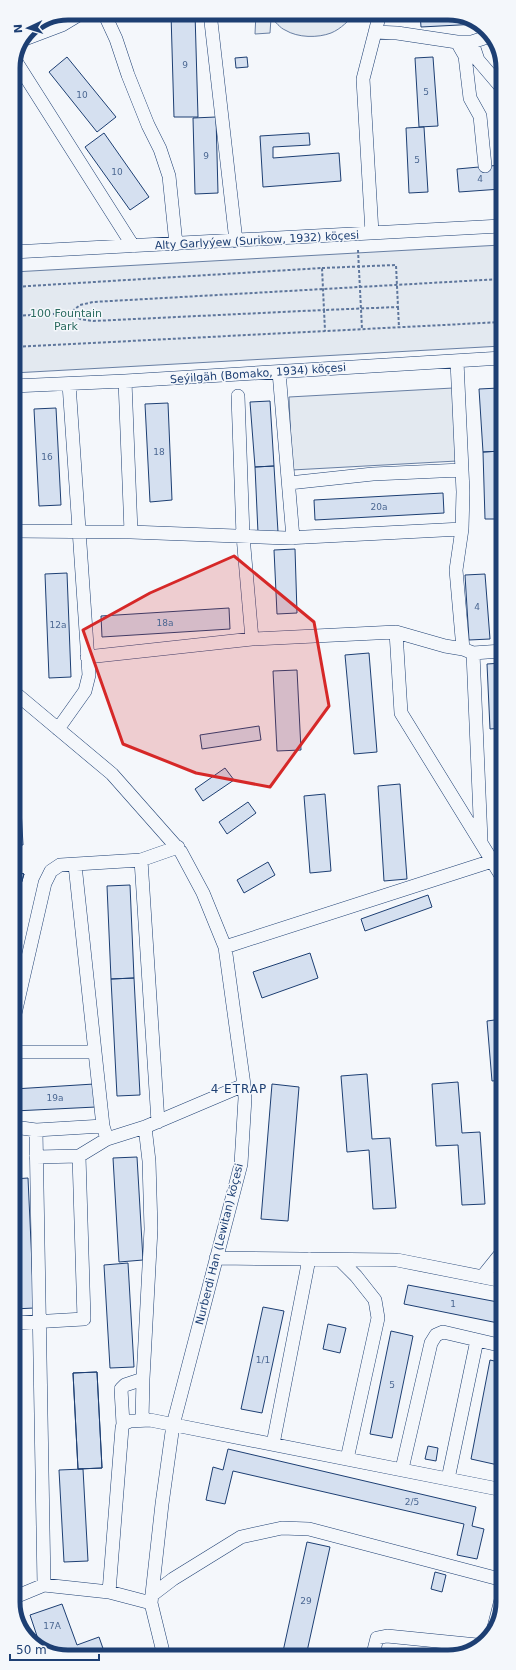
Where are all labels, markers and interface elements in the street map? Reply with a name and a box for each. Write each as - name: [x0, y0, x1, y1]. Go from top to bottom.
- north arrow: [8, 8, 48, 48]
- text: N: [12, 24, 25, 34]
- house number: 9: [182, 60, 188, 70]
- house number: 5: [423, 87, 429, 97]
- house number: 10: [76, 90, 88, 100]
- house number: 9: [203, 151, 209, 161]
- house number: 5: [414, 155, 420, 165]
- house number: 10: [111, 167, 123, 177]
- house number: 4: [477, 174, 483, 184]
- street label: Alty Garlyýew (Surikow, 1932) köçesi: [155, 229, 360, 252]
- park label: 100 Fountain Park: [30, 307, 102, 333]
- street label: Seýilgäh (Bomako, 1934) köçesi: [170, 361, 346, 386]
- house number: 18: [153, 447, 165, 457]
- house number: 16: [41, 452, 53, 462]
- house number: 20a: [371, 502, 387, 512]
- house number: 4: [474, 602, 480, 612]
- house number: 18a: [157, 618, 173, 628]
- house number: 12a: [50, 620, 66, 630]
- district label: 4 ETRAP: [211, 1082, 267, 1096]
- house number: 19a: [47, 1093, 63, 1103]
- street label: Nurberdi Han (Lewitan) köçesi: [193, 1162, 246, 1326]
- house number: 1: [450, 1299, 456, 1309]
- house number: 1/1: [256, 1355, 270, 1365]
- house number: 5: [389, 1380, 395, 1390]
- house number: 2/5: [405, 1497, 419, 1507]
- house number: 29: [300, 1596, 312, 1606]
- house number: 17A: [43, 1621, 62, 1631]
- scale bar: [10, 1636, 99, 1662]
- text: 50 m: [16, 1643, 47, 1657]

